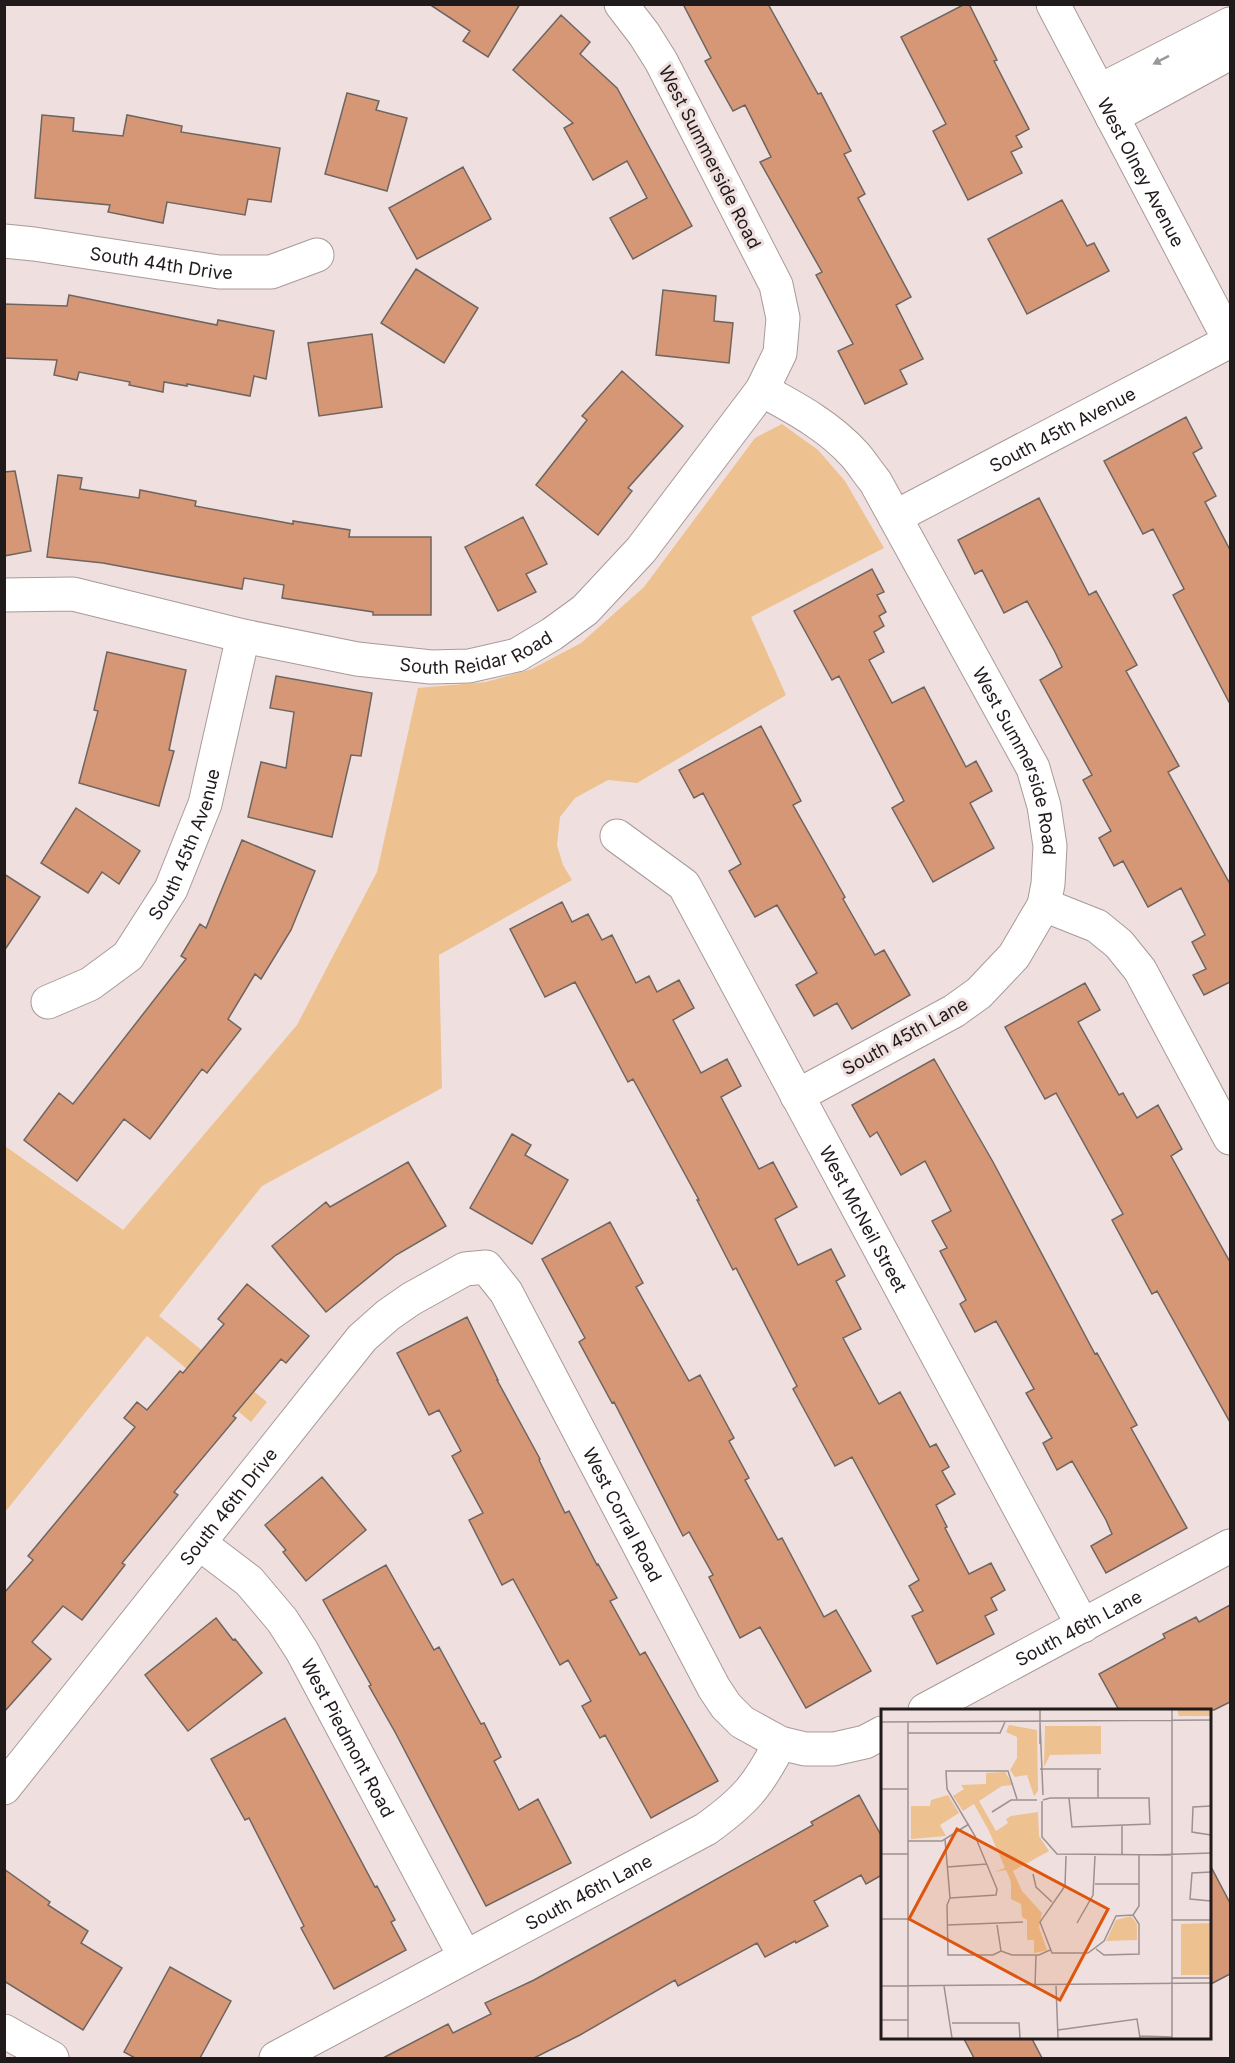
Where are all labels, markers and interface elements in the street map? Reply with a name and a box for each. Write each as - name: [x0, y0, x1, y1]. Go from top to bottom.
- one-way arrow: [1152, 55, 1169, 65]
- street label: West Summerside Road: [655, 62, 765, 252]
- street label: West Olney Avenue: [1094, 94, 1189, 250]
- street label: South 44th Drive: [89, 242, 233, 283]
- street label: South 45th Avenue: [986, 382, 1139, 476]
- street label: South Reidar Road: [399, 626, 555, 678]
- street label: West Summerside Road: [969, 663, 1061, 855]
- street label: South 45th Avenue: [143, 767, 223, 924]
- street label: South 45th Lane: [839, 993, 971, 1079]
- street label: West McNeil Street: [816, 1142, 912, 1296]
- street label: South 46th Drive: [175, 1443, 281, 1569]
- street label: West Corral Road: [579, 1444, 667, 1585]
- street label: South 46th Lane: [1011, 1585, 1145, 1670]
- street label: West Piedmont Road: [297, 1655, 399, 1821]
- inset map: [881, 1709, 1211, 2039]
- street label: South 46th Lane: [522, 1849, 655, 1934]

